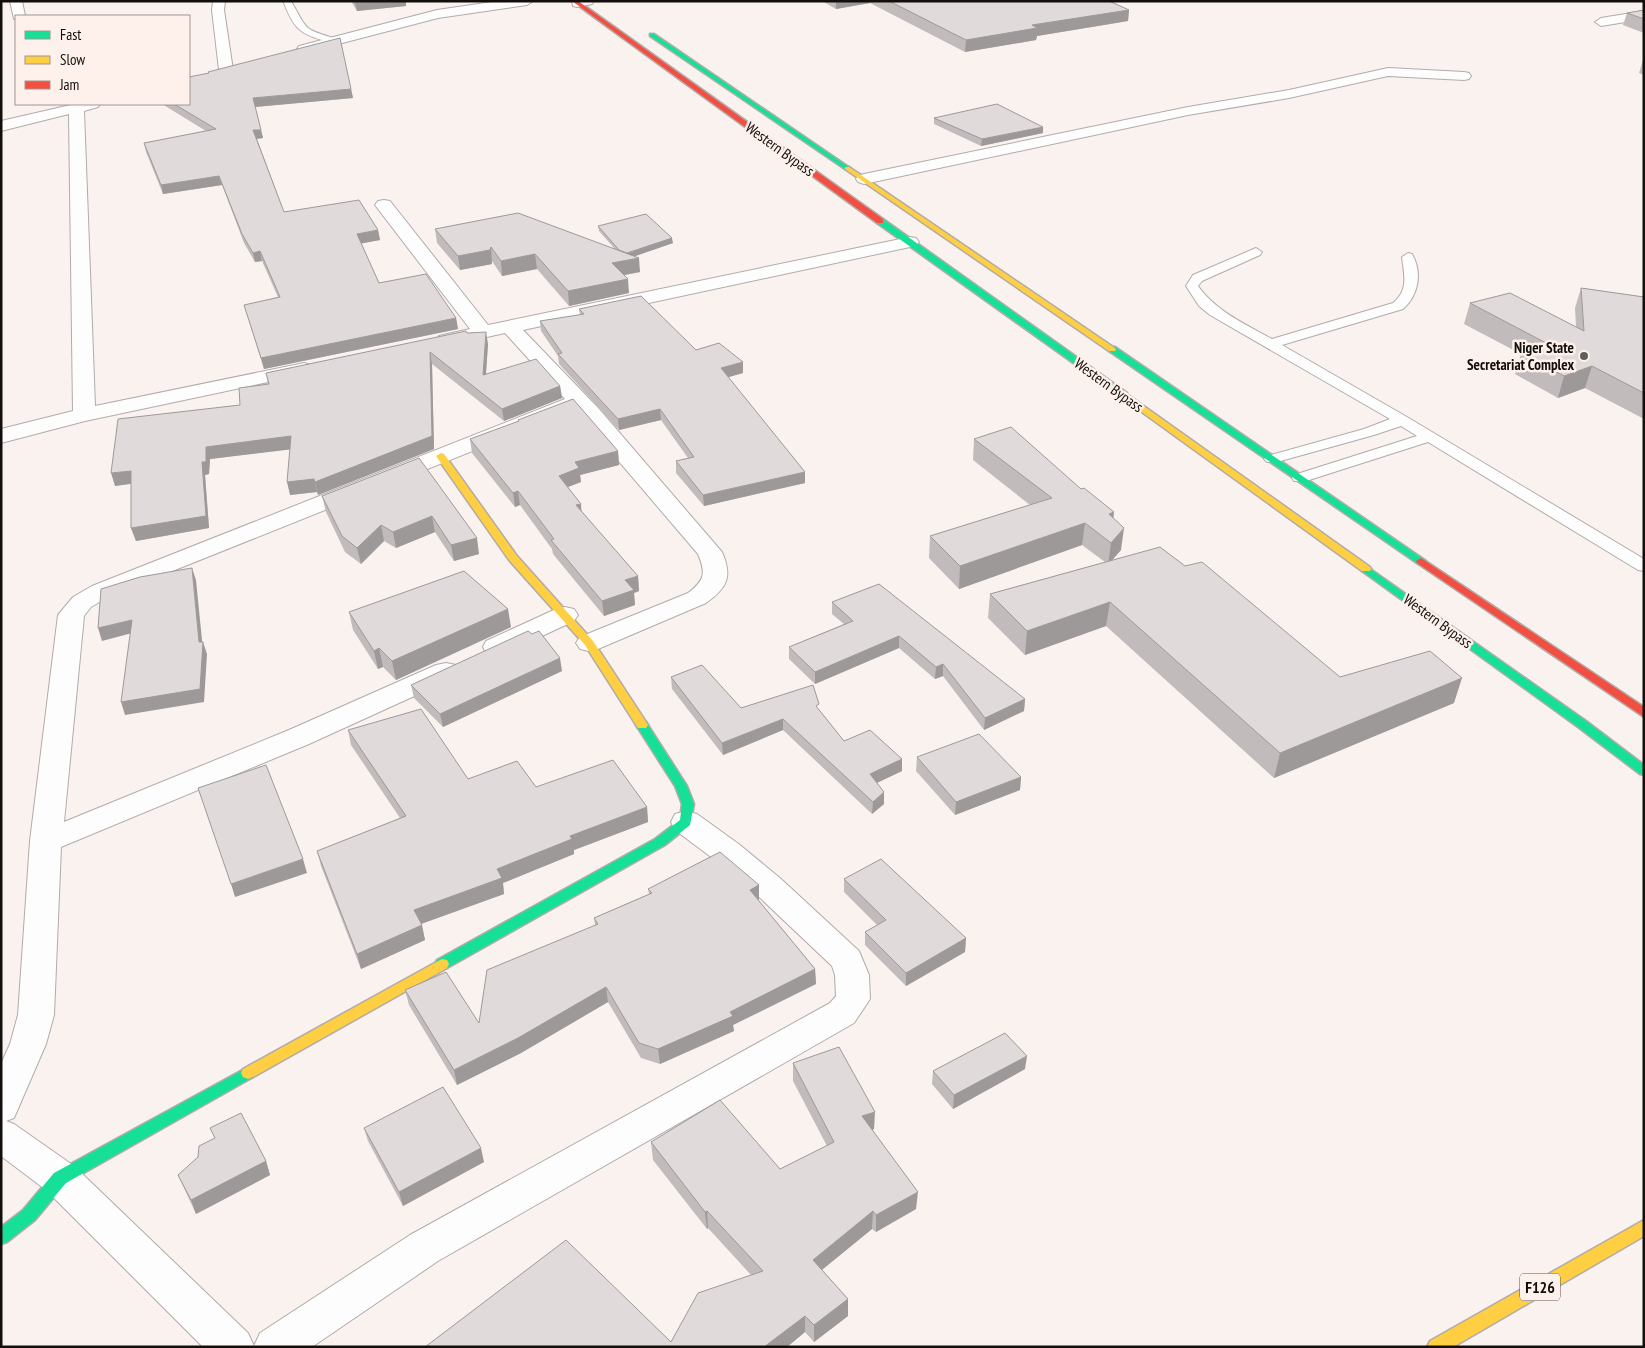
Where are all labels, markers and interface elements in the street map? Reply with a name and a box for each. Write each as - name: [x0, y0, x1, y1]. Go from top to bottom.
- legend: [15, 15, 190, 105]
- text: Fast: [60, 25, 81, 44]
- text: Slow: [60, 50, 85, 69]
- text: Jam: [59, 75, 79, 94]
- street label: Western Bypass: [742, 118, 818, 180]
- place label: Niger State Secretariat Complex: [1467, 338, 1574, 374]
- marker: Niger State Secretariat Complex: [1578, 350, 1590, 362]
- street label: Western Bypass: [1071, 354, 1147, 416]
- street label: Western Bypass: [1400, 590, 1476, 652]
- road number: F126: [1520, 1274, 1560, 1300]

